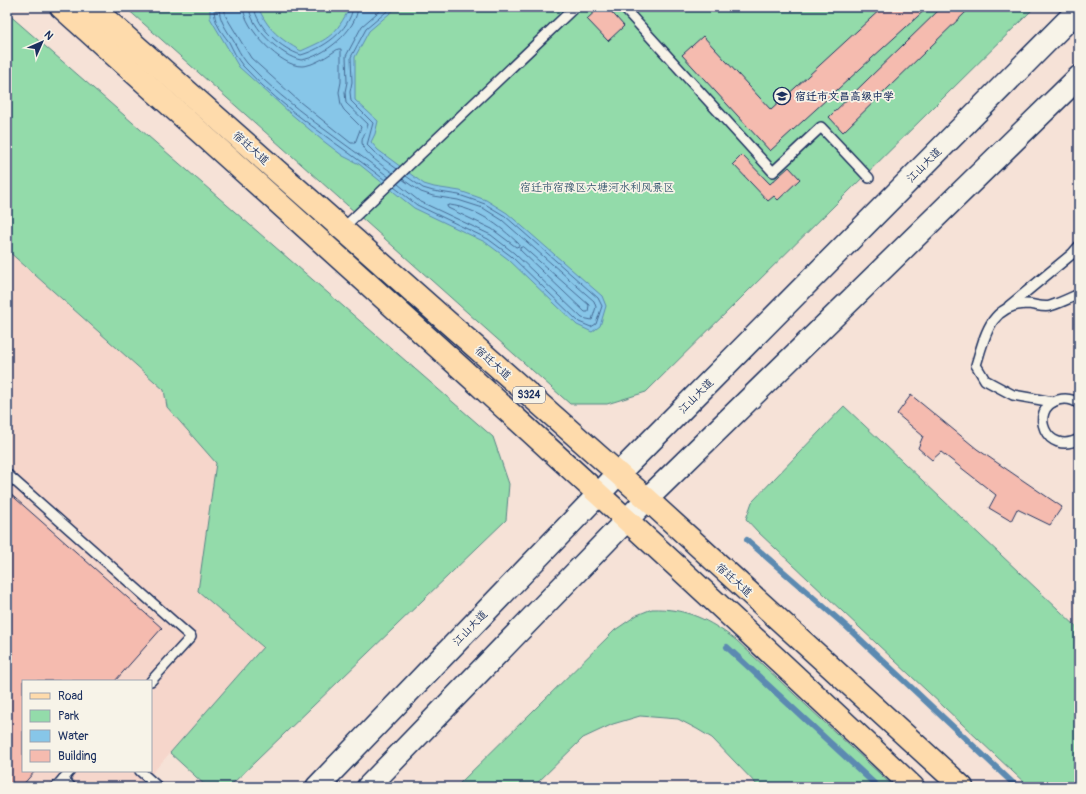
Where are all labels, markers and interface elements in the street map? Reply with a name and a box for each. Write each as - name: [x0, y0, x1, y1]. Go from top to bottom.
- north arrow: [22, 22, 62, 62]
- text: N: [41, 28, 56, 43]
- school or university icon: 宿迁市文昌高级中学: [772, 86, 792, 106]
- place label: 宿迁市文昌高级中学: [795, 90, 894, 103]
- street label: 宿迁大道: [230, 128, 272, 168]
- street label: 江山大道: [904, 145, 944, 185]
- park label: 宿迁市宿豫区六塘河水利风景区: [520, 181, 674, 194]
- street label: 宿迁大道: [472, 343, 514, 383]
- street label: 江山大道: [676, 376, 716, 416]
- road number: S324: [513, 387, 545, 403]
- street label: 宿迁大道: [713, 560, 755, 600]
- street label: 江山大道: [450, 608, 490, 648]
- legend: [22, 680, 152, 772]
- text: Road: [58, 689, 83, 704]
- text: Park: [58, 709, 79, 724]
- text: Water: [58, 729, 89, 744]
- text: Building: [58, 749, 97, 764]

